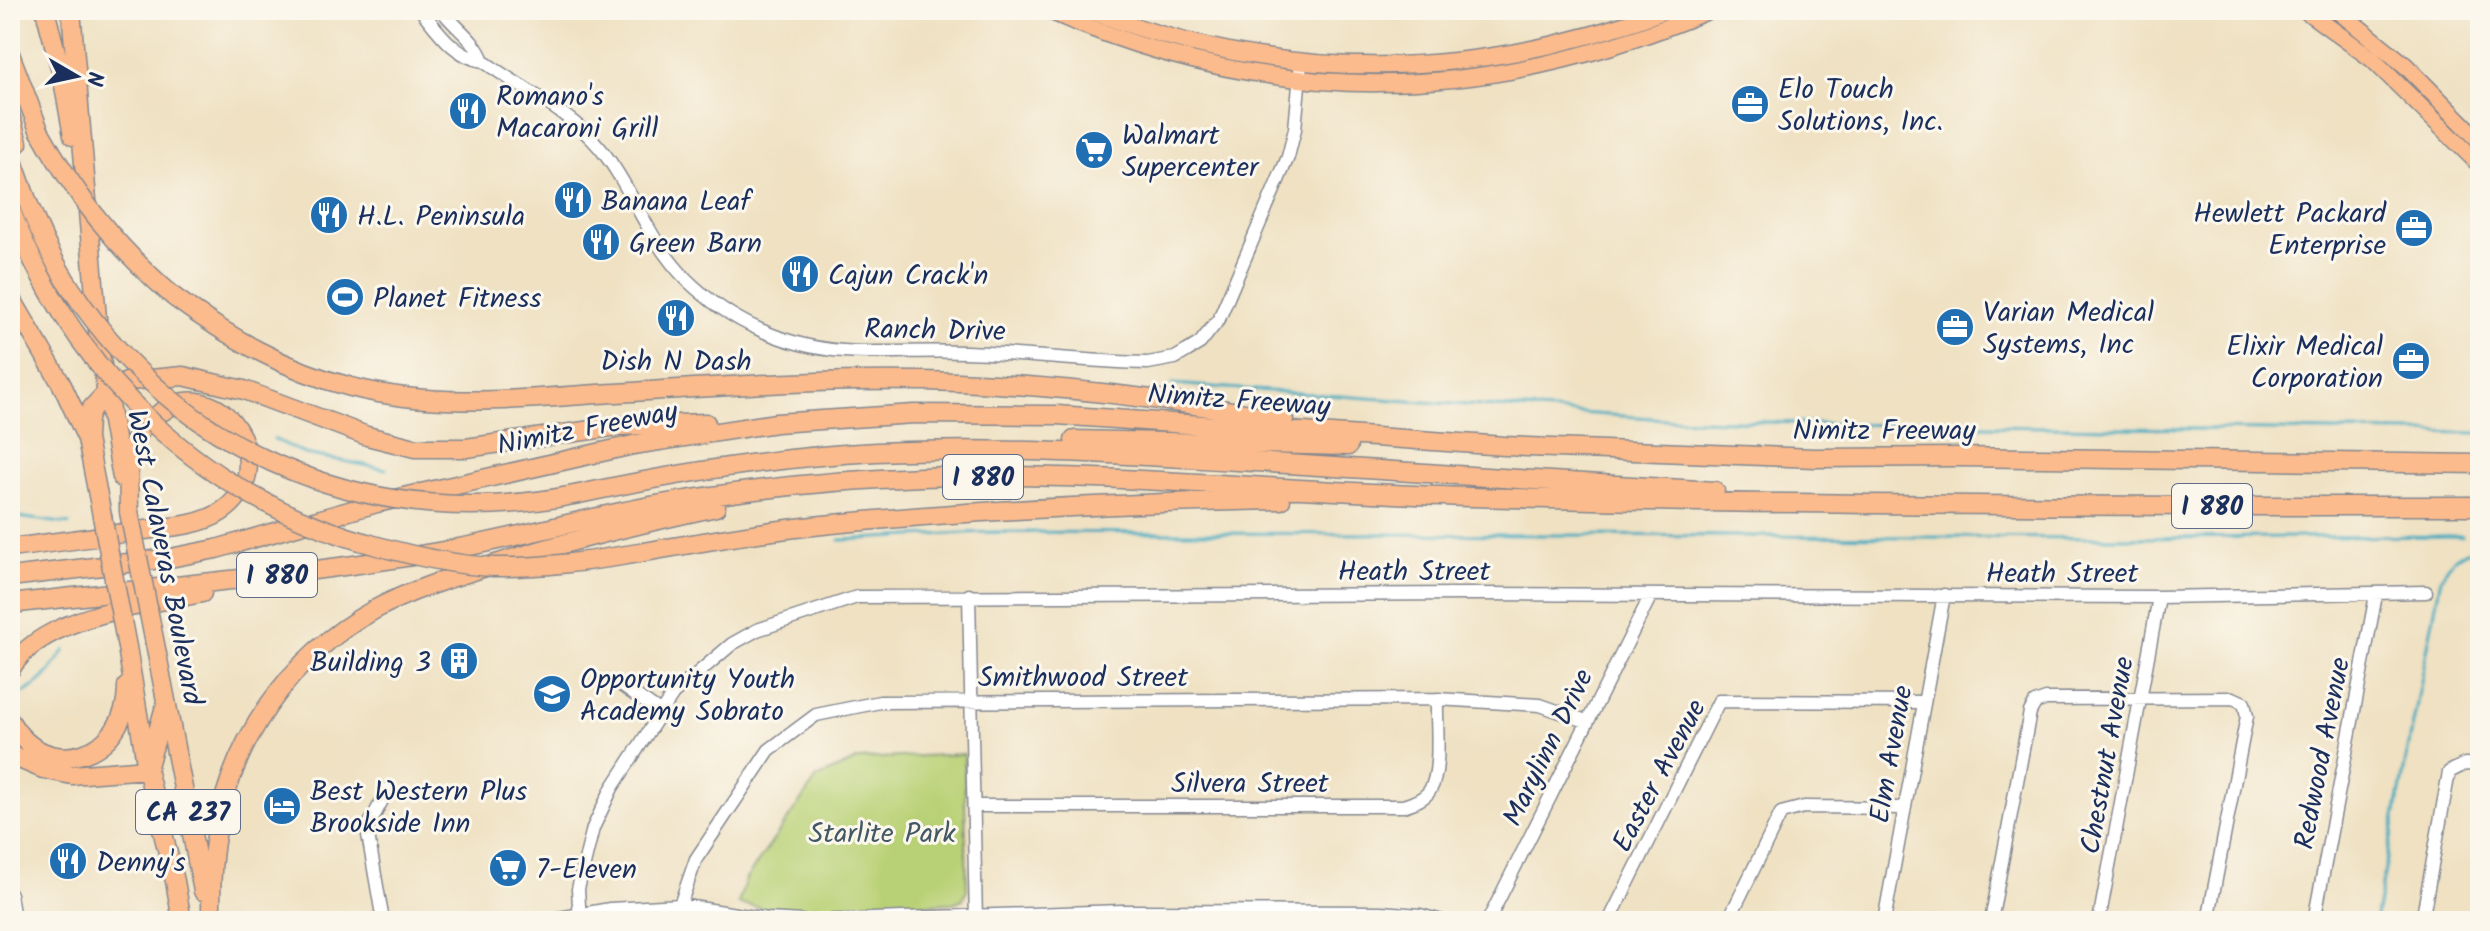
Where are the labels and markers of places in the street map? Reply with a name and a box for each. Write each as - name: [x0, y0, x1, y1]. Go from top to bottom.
- place label: Elo Touch Solutions, Inc.: [1778, 68, 1943, 145]
- place label: Romano's Macaroni Grill: [496, 75, 658, 152]
- office icon: Elo Touch Solutions, Inc.: [1729, 83, 1771, 125]
- restaurant icon: Romano's Macaroni Grill: [447, 90, 489, 132]
- place label: Walmart Supercenter: [1122, 114, 1260, 191]
- supermarket icon: Walmart Supercenter: [1073, 129, 1115, 171]
- restaurant icon: Banana Leaf: [552, 179, 594, 221]
- place label: Banana Leaf: [601, 180, 753, 225]
- place label: Hewlett Packard Enterprise: [2193, 192, 2387, 269]
- restaurant icon: H.L. Peninsula: [308, 194, 350, 236]
- place label: H.L. Peninsula: [357, 195, 525, 240]
- office icon: Hewlett Packard Enterprise: [2393, 207, 2435, 249]
- restaurant icon: Green Barn: [580, 221, 622, 263]
- place label: Green Barn: [629, 222, 762, 267]
- restaurant icon: Cajun Crack'n: [779, 253, 821, 295]
- place label: Cajun Crack'n: [828, 254, 988, 299]
- sports icon: Planet Fitness: [324, 276, 366, 318]
- place label: Planet Fitness: [373, 277, 541, 322]
- place label: Varian Medical Systems, Inc: [1983, 291, 2154, 368]
- restaurant icon: Dish N Dash: [655, 297, 697, 339]
- office icon: Varian Medical Systems, Inc: [1934, 306, 1976, 348]
- place label: Elixir Medical Corporation: [2226, 325, 2383, 402]
- place label: Dish N Dash: [600, 340, 752, 385]
- office icon: Elixir Medical Corporation: [2390, 340, 2432, 382]
- building icon: Building 3: [438, 640, 480, 682]
- place label: Building 3: [310, 641, 431, 686]
- place label: Opportunity Youth Academy Sobrato: [580, 658, 795, 735]
- school or university icon: Opportunity Youth Academy Sobrato: [531, 673, 573, 715]
- place label: Best Western Plus Brookside Inn: [310, 770, 527, 847]
- hotel icon: Best Western Plus Brookside Inn: [261, 785, 303, 827]
- restaurant icon: Denny's: [47, 840, 89, 882]
- place label: Denny's: [96, 841, 186, 886]
- supermarket icon: 7-Eleven: [487, 847, 529, 889]
- place label: 7-Eleven: [536, 848, 637, 893]

